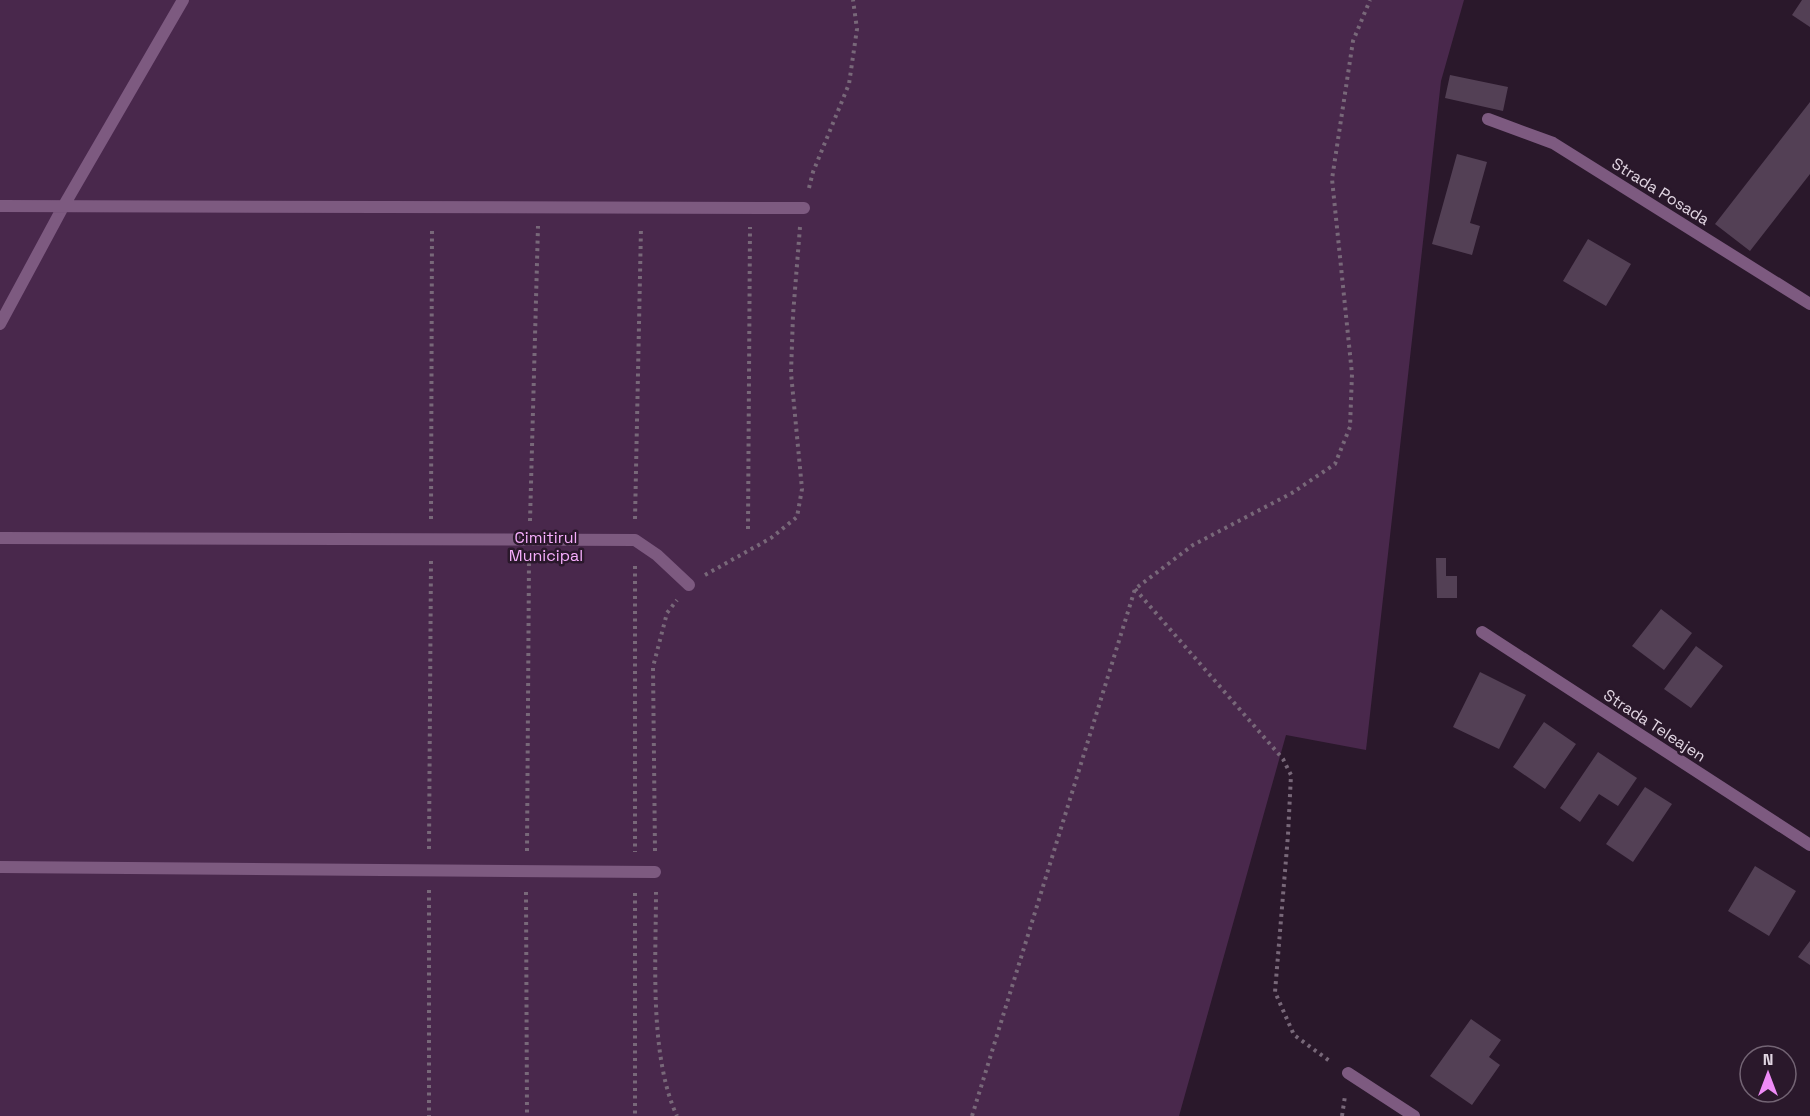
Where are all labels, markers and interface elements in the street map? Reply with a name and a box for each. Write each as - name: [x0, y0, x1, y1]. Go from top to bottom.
- street label: Strada Posada: [1608, 153, 1714, 230]
- park label: Cimitirul Municipal: [509, 527, 583, 566]
- street label: Strada Teleajen: [1599, 684, 1710, 766]
- north arrow: [1738, 1044, 1798, 1104]
- text: N: [1763, 1049, 1773, 1070]

